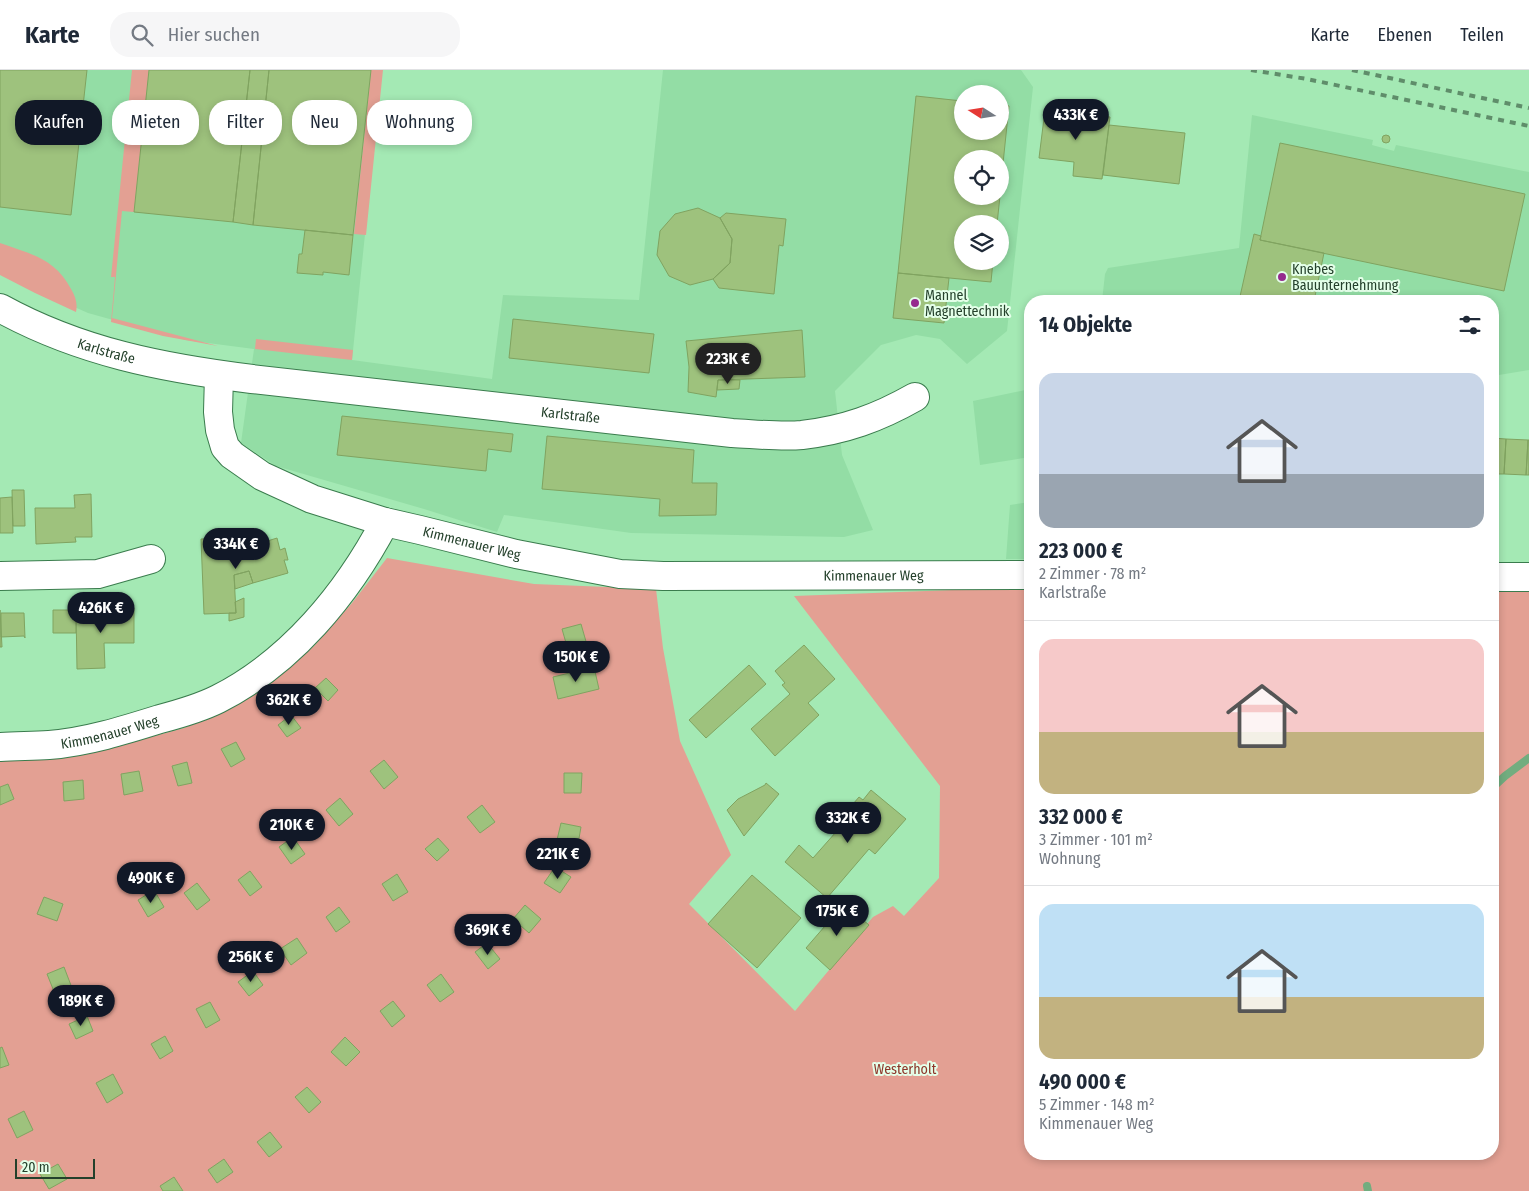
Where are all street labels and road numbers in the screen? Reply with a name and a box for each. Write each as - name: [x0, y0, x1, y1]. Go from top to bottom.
- street label: Karlstraße: [75, 334, 137, 367]
- street label: Karlstraße: [540, 403, 601, 427]
- street label: Kimmenauer Weg: [421, 523, 522, 563]
- street label: Kimmenauer Weg: [823, 567, 924, 584]
- street label: Kimmenauer Weg: [60, 711, 161, 752]

